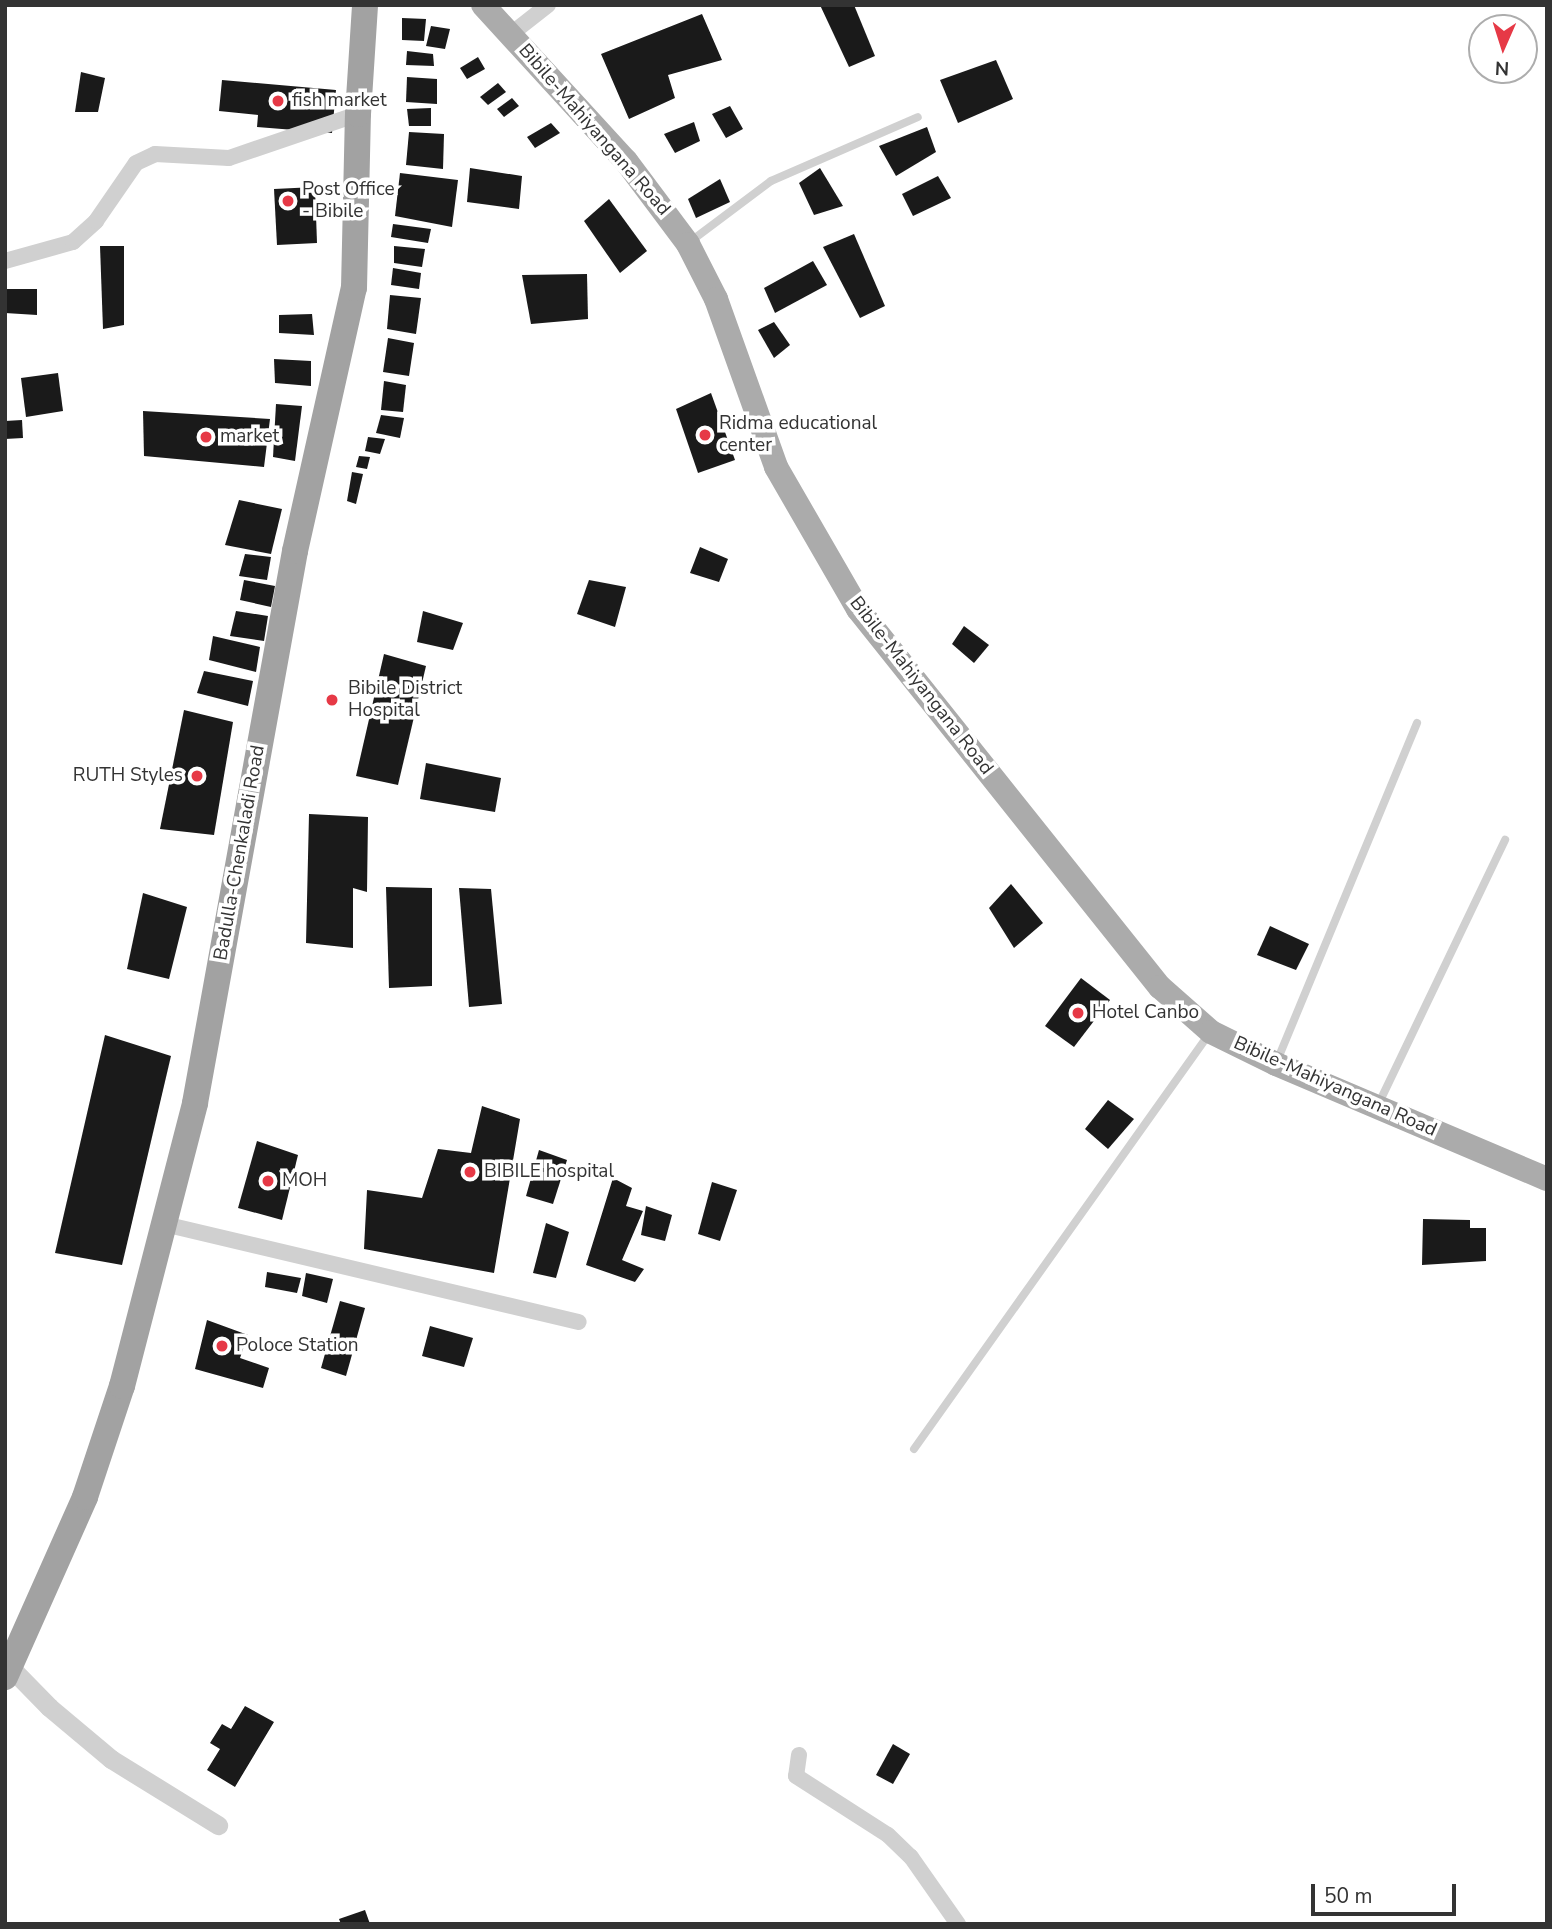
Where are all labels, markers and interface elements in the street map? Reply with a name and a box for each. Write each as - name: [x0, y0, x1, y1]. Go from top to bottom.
- north arrow: [1468, 14, 1538, 84]
- street label: Bibile-Mahiyangana Road: [513, 40, 675, 220]
- text: N: [1494, 55, 1510, 81]
- place label: fish market: [292, 90, 387, 112]
- marker: fish market: [270, 93, 286, 109]
- place label: Post Office - Bibile: [302, 179, 395, 223]
- marker: Post Office - Bibile: [280, 193, 296, 209]
- place label: Ridma educational center: [719, 413, 877, 457]
- place label: market: [220, 426, 279, 448]
- marker: Ridma educational center: [697, 427, 713, 443]
- marker: market: [198, 429, 214, 445]
- street label: Bibile-Mahiyangana Road: [844, 592, 998, 780]
- place label: Bibile District Hospital: [348, 678, 462, 722]
- marker: Bibile District Hospital: [322, 690, 342, 710]
- street label: Badulla-Chenkaladi Road: [210, 744, 270, 962]
- place label: RUTH Styles: [73, 765, 183, 787]
- marker: RUTH Styles: [189, 768, 205, 784]
- place label: Hotel Canbo: [1092, 1002, 1199, 1024]
- marker: Hotel Canbo: [1070, 1005, 1086, 1021]
- street label: Bibile-Mahiyangana Road: [1230, 1032, 1440, 1142]
- place label: BIBILE hospital: [484, 1161, 614, 1183]
- marker: BIBILE hospital: [462, 1164, 478, 1180]
- place label: MOH: [282, 1170, 327, 1192]
- marker: MOH: [260, 1173, 276, 1189]
- place label: Poloce Station: [236, 1335, 359, 1357]
- marker: Poloce Station: [214, 1338, 230, 1354]
- scale bar: [1314, 1870, 1459, 1914]
- text: 50 m: [1324, 1882, 1373, 1910]

